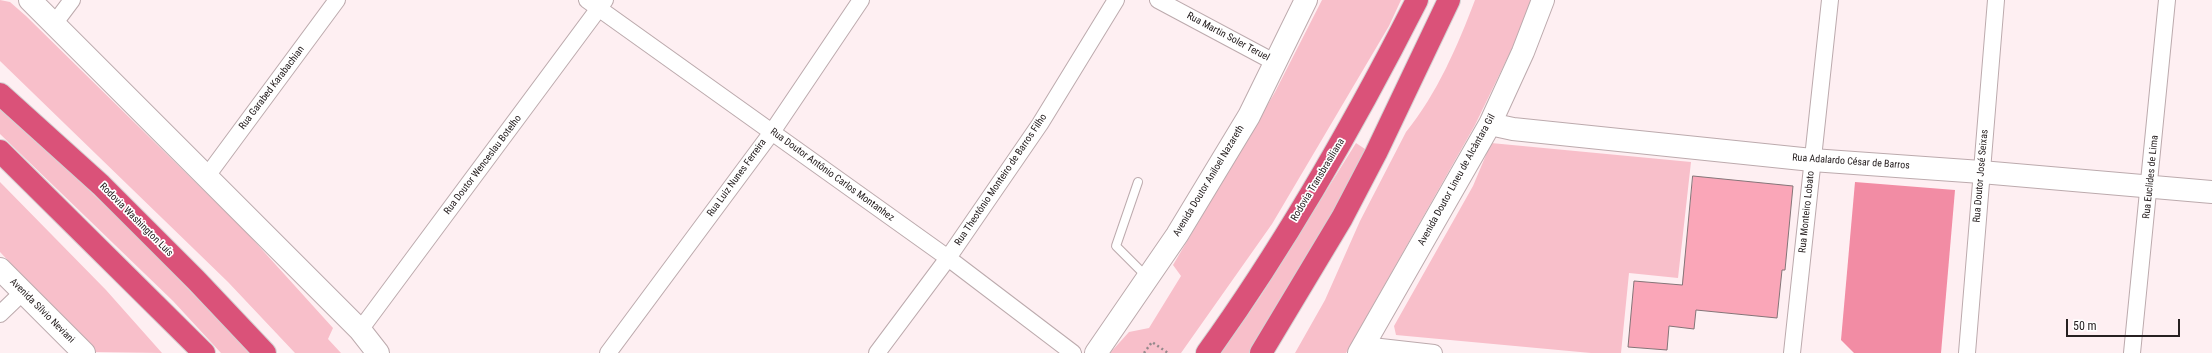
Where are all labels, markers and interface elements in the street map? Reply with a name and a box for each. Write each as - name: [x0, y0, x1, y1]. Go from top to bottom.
- street label: Rua Martin Soler Teruel: [1185, 10, 1271, 64]
- street label: Rua Garabed Karabachian: [237, 44, 307, 132]
- street label: Rua Theotônio Monteiro de Barros Filho: [952, 112, 1050, 248]
- street label: Avenida Doutor Lineu de Alcântara Gil: [1416, 112, 1498, 248]
- street label: Rua Doutor Wenceslau Botelho: [442, 113, 524, 217]
- street label: Avenida Doutor Aniloel Nazareth: [1171, 123, 1247, 239]
- street label: Rua Doutor Antônio Carlos Montanhez: [768, 126, 896, 224]
- street label: Rua Doutor José Seixas: [1971, 129, 1991, 223]
- street label: Rua Euclides de Lima: [2141, 135, 2161, 219]
- street label: Rua Luiz Nunes Ferreira: [705, 137, 769, 219]
- street label: Rodovia Transbrasiliana: [1289, 137, 1347, 223]
- street label: Rua Adalardo César de Barros: [1792, 152, 1910, 172]
- street label: Rua Monteiro Lobato: [1797, 170, 1817, 254]
- street label: Rodovia Washington Luís: [97, 181, 175, 259]
- street label: Avenida Sílvio Neviani: [7, 276, 77, 346]
- scale bar: [2068, 311, 2182, 337]
- text: 50 m: [2073, 319, 2097, 333]

